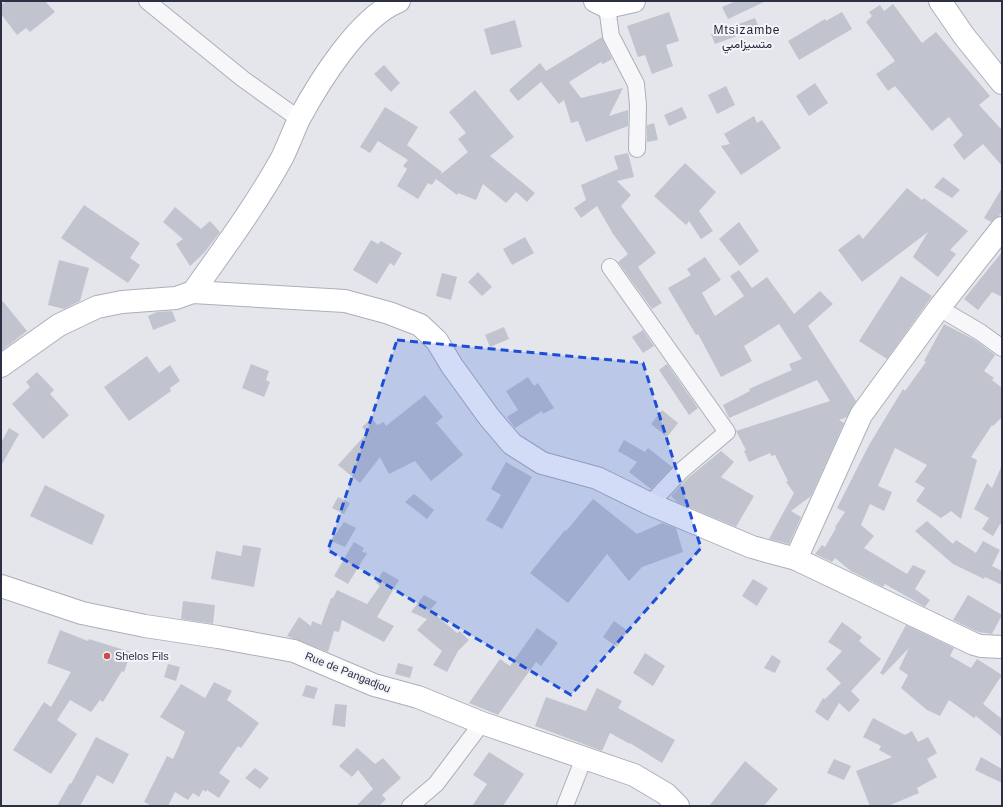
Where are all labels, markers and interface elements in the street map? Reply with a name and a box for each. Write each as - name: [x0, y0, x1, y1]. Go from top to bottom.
- district label: Mtsizambe متسيزامبي: [713, 23, 781, 54]
- street label: Rue de Pangadjou: [304, 649, 392, 695]
- place label: Shelos Fils: [115, 650, 169, 662]
- marker: Shelos Fils: [102, 651, 112, 661]

